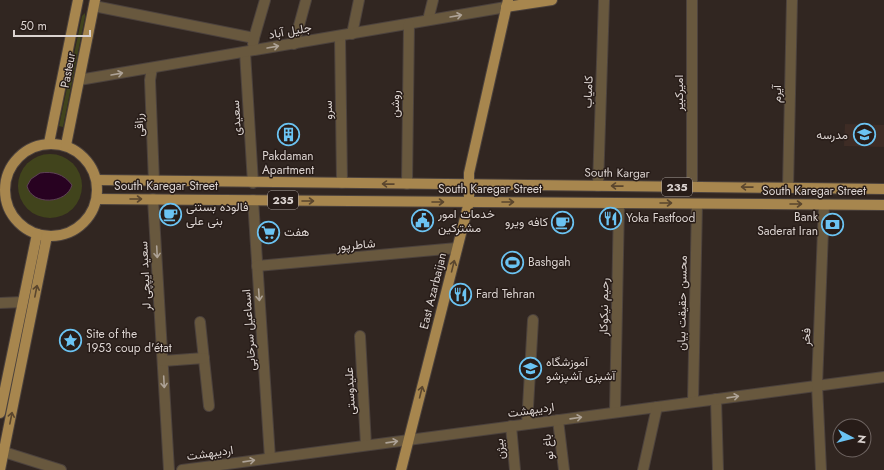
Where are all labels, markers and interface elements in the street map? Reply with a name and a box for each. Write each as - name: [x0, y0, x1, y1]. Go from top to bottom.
- one-way arrow: [449, 11, 462, 19]
- scale bar: [14, 12, 90, 38]
- text: 50 m: [20, 17, 47, 35]
- street label: جلیل آباد: [267, 18, 313, 44]
- one-way arrow: [266, 43, 279, 51]
- street label: Pasteur: [56, 50, 80, 90]
- one-way arrow: [110, 70, 123, 78]
- street label: کامیاب: [578, 75, 598, 109]
- street label: امیرکبیر: [670, 75, 688, 112]
- street label: آیرم: [768, 84, 786, 103]
- street label: روشن: [386, 90, 404, 118]
- street label: سعیدی: [226, 100, 246, 136]
- street label: سرو: [319, 100, 337, 120]
- street label: رزاقی: [130, 113, 148, 137]
- building icon: Pakdaman Apartment: [275, 122, 301, 148]
- school or university icon: مدرسه: [851, 122, 877, 148]
- place label: مدرسه: [816, 126, 848, 144]
- place label: Pakdaman Apartment: [262, 147, 314, 179]
- street label: South Kargar: [584, 163, 651, 183]
- street label: South Karegar Street: [114, 177, 218, 195]
- road number: 235: [662, 178, 692, 196]
- one-way arrow: [382, 180, 395, 188]
- street label: South Karegar Street: [438, 180, 542, 198]
- one-way arrow: [611, 182, 624, 190]
- street label: South Karegar Street: [762, 182, 866, 200]
- one-way arrow: [741, 184, 754, 191]
- road number: 235: [268, 191, 298, 209]
- one-way arrow: [129, 195, 142, 203]
- one-way arrow: [301, 197, 314, 204]
- place label: فالوده بستنی بنی علی: [186, 198, 248, 230]
- one-way arrow: [431, 198, 444, 206]
- one-way arrow: [501, 198, 514, 206]
- one-way arrow: [659, 199, 672, 207]
- one-way arrow: [789, 200, 802, 208]
- cafe icon: فالوده بستنی بنی علی: [157, 201, 183, 227]
- place label: خدمات امور مشترکین: [437, 205, 495, 237]
- restaurant icon: Yoka Fastfood: [597, 205, 623, 231]
- public building icon: خدمات امور مشترکین: [409, 208, 435, 234]
- place label: Bank Saderat Iran: [757, 208, 819, 240]
- cafe icon: کافه ویرو: [550, 209, 576, 235]
- place label: Yoka Fastfood: [626, 209, 695, 227]
- bank icon: Bank Saderat Iran: [820, 211, 846, 237]
- place label: کافه ویرو: [505, 213, 548, 231]
- supermarket icon: هفت: [255, 219, 281, 245]
- place label: هفت: [284, 223, 309, 241]
- street label: شاطرپور: [335, 234, 376, 256]
- street label: سعید ایپچی لر: [134, 241, 156, 312]
- one-way arrow: [153, 245, 160, 258]
- sports icon: Bashgah: [499, 249, 525, 275]
- street label: East Azarbaijan: [415, 251, 451, 331]
- place label: Bashgah: [528, 253, 571, 271]
- street label: محسن حقیقت بیان: [672, 255, 692, 351]
- one-way arrow: [450, 259, 457, 272]
- street label: رحیم نیکوکار: [594, 278, 614, 337]
- restaurant icon: Fard Tehran: [447, 281, 473, 307]
- one-way arrow: [33, 284, 41, 297]
- place label: Fard Tehran: [476, 285, 535, 303]
- one-way arrow: [256, 288, 263, 301]
- street label: اسماعیل سرخابی: [237, 289, 261, 371]
- place label: Site of the 1953 coup d'état: [86, 325, 172, 357]
- place icon: Site of the 1953 coup d'état: [58, 328, 84, 354]
- street label: فخر: [797, 328, 815, 347]
- place label: آموزشگاه آشپزی آشپزشو: [546, 353, 616, 385]
- school or university icon: آموزشگاه آشپزی آشپزشو: [518, 356, 544, 382]
- street label: علیدوستی: [340, 367, 360, 415]
- one-way arrow: [161, 375, 168, 388]
- one-way arrow: [418, 385, 425, 398]
- one-way arrow: [726, 393, 739, 401]
- street label: اردیبهشت: [507, 398, 555, 422]
- one-way arrow: [7, 412, 15, 425]
- one-way arrow: [569, 414, 582, 421]
- north arrow: [832, 418, 872, 458]
- street label: باغ نو: [537, 433, 559, 461]
- text: N: [853, 434, 870, 445]
- one-way arrow: [385, 438, 398, 446]
- street label: بیژن: [490, 438, 510, 460]
- street label: اردیبهشت: [186, 441, 234, 465]
- one-way arrow: [242, 457, 255, 465]

